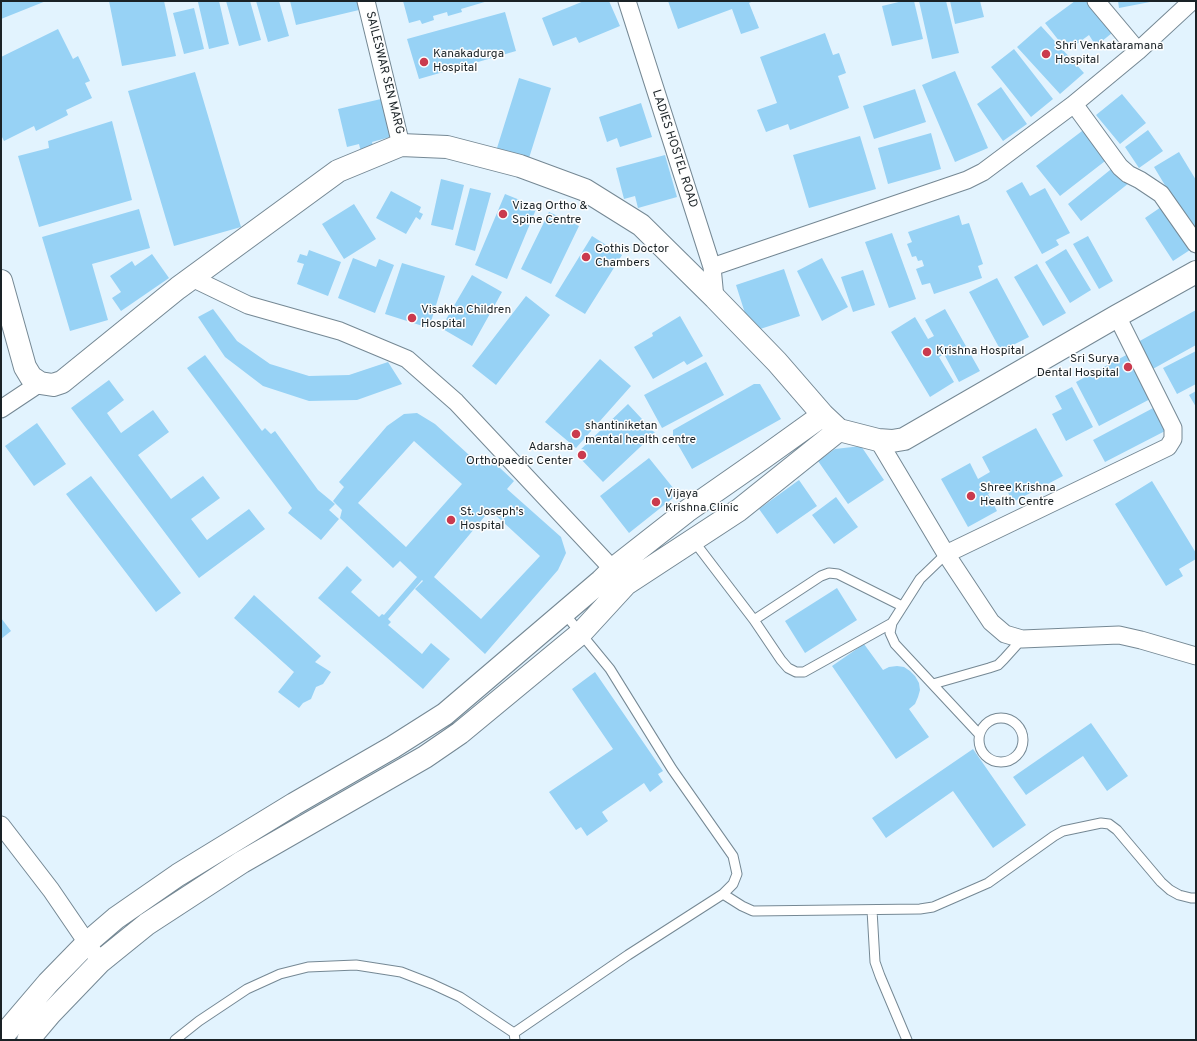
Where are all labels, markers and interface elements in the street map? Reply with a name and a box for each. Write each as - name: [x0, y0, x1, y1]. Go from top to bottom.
- street label: SAILESWAR SEN MARG: [362, 10, 406, 136]
- place label: Shri Venkataramana Hospital: [1055, 40, 1163, 68]
- place label: Kanakadurga Hospital: [433, 48, 504, 76]
- marker: Shri Venkataramana Hospital: [1040, 48, 1052, 60]
- marker: Kanakadurga Hospital: [418, 56, 430, 68]
- street label: LADIES HOSTEL ROAD: [648, 88, 700, 210]
- place label: Vizag Ortho & Spine Centre: [512, 200, 588, 228]
- marker: Vizag Ortho & Spine Centre: [497, 208, 509, 220]
- place label: Gothis Doctor Chambers: [595, 243, 669, 271]
- marker: Gothis Doctor Chambers: [580, 251, 592, 263]
- place label: Visakha Children Hospital: [421, 304, 511, 332]
- marker: Visakha Children Hospital: [406, 312, 418, 324]
- place label: Krishna Hospital: [936, 345, 1024, 359]
- marker: Krishna Hospital: [921, 346, 933, 358]
- place label: Sri Surya Dental Hospital: [1037, 353, 1119, 381]
- marker: Sri Surya Dental Hospital: [1122, 361, 1134, 373]
- place label: shantiniketan mental health centre: [585, 420, 696, 448]
- marker: shantiniketan mental health centre: [570, 428, 582, 440]
- place label: Adarsha Orthopaedic Center: [466, 441, 573, 469]
- marker: Adarsha Orthopaedic Center: [576, 449, 588, 461]
- place label: Shree Krishna Health Centre: [980, 482, 1056, 510]
- place label: Vijaya Krishna Clinic: [665, 488, 739, 516]
- marker: Shree Krishna Health Centre: [965, 490, 977, 502]
- marker: Vijaya Krishna Clinic: [650, 496, 662, 508]
- place label: St. Joseph's Hospital: [460, 506, 524, 534]
- marker: St. Joseph's Hospital: [445, 514, 457, 526]

